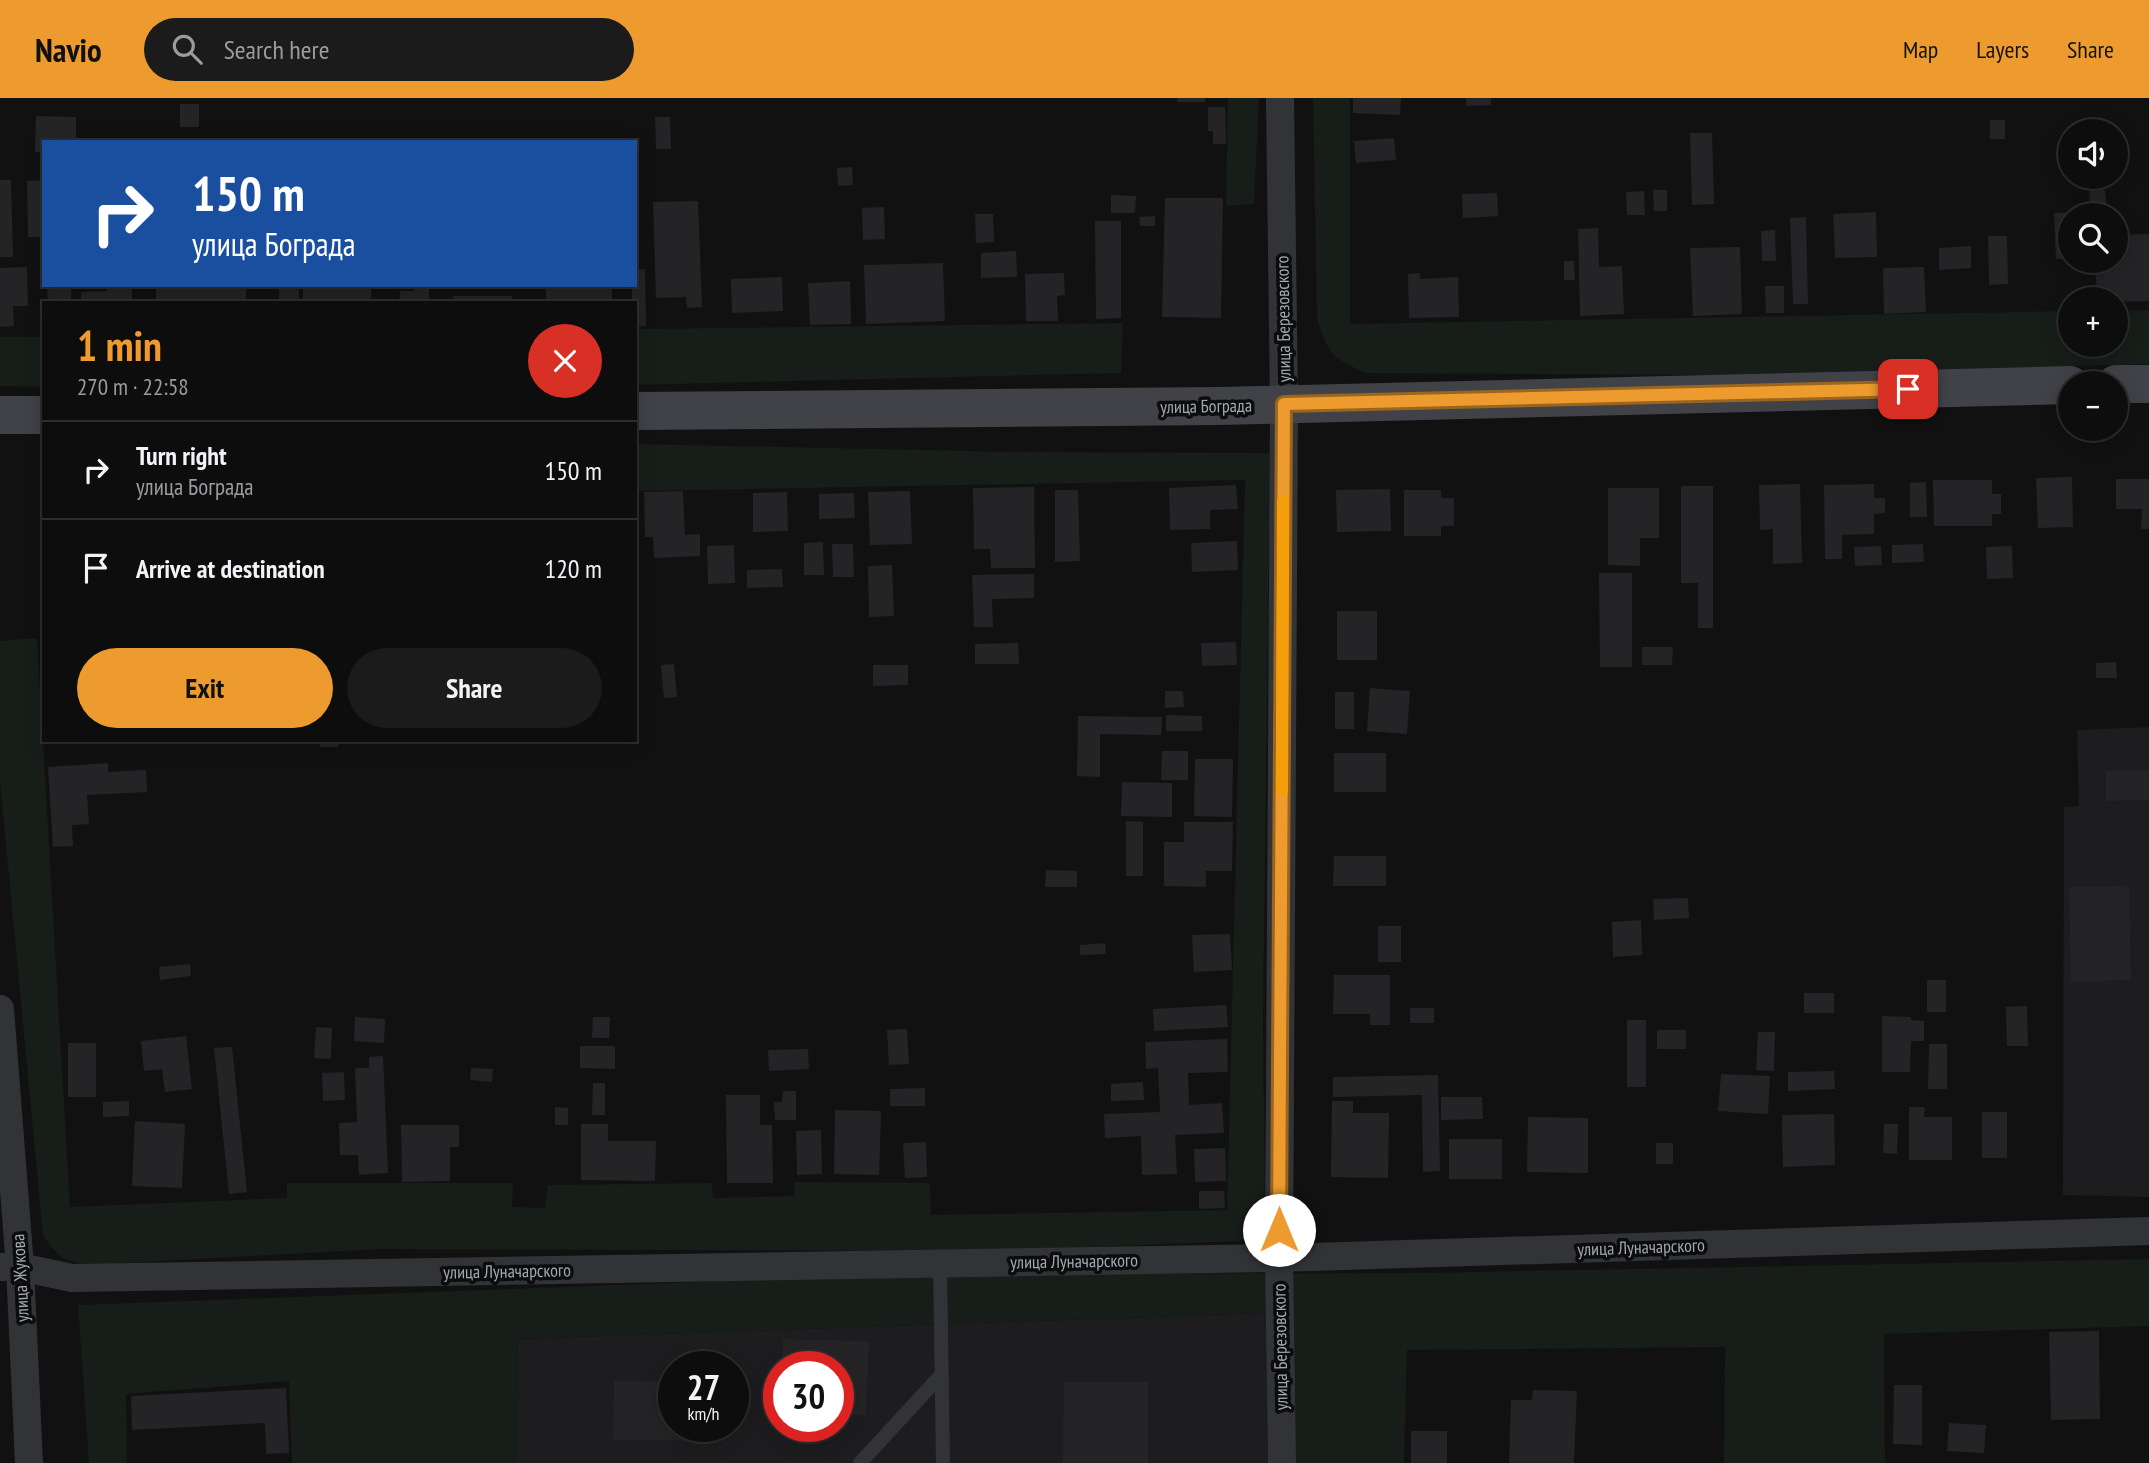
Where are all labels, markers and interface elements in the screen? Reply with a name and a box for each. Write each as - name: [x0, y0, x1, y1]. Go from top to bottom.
- search box: [144, 18, 634, 81]
- text: Navio: [35, 28, 102, 71]
- icon: search: [168, 30, 206, 68]
- text: Search here: [224, 33, 329, 66]
- text: Map: [1903, 34, 1938, 65]
- text: Layers: [1976, 34, 2029, 65]
- text: Share: [2067, 34, 2114, 65]
- map controls: [2058, 119, 2128, 441]
- button: sound: [2058, 119, 2128, 189]
- text: 150 m: [192, 161, 305, 225]
- icon: right: [77, 168, 168, 259]
- button: search: [2058, 203, 2128, 273]
- text: улица Бограда: [192, 223, 356, 265]
- street label: улица Березовского: [1270, 255, 1296, 383]
- button: +: [2058, 287, 2128, 357]
- text: 1 min: [77, 318, 162, 373]
- button: close: [528, 324, 602, 398]
- pin: [1878, 359, 1938, 419]
- icon: arrive: [1889, 370, 1927, 408]
- button: −: [2058, 371, 2128, 441]
- text: 270 m · 22:58: [77, 372, 189, 401]
- street label: улица Бограда: [1160, 394, 1252, 418]
- text: Turn right: [136, 439, 227, 472]
- icon: right: [77, 451, 115, 489]
- text: 150 m: [544, 454, 602, 487]
- text: улица Бограда: [136, 472, 254, 501]
- icon: arrive: [77, 549, 115, 587]
- text: Arrive at destination: [136, 552, 325, 585]
- text: 120 m: [544, 552, 602, 585]
- button: Exit: [77, 648, 333, 728]
- button: Share: [347, 648, 602, 728]
- position arrow: [1242, 1193, 1316, 1267]
- street label: улица Жукова: [6, 1233, 34, 1323]
- street label: улица Луначарского: [1577, 1233, 1705, 1261]
- street label: улица Луначарского: [1010, 1248, 1138, 1274]
- street label: улица Луначарского: [443, 1258, 571, 1284]
- street label: улица Березовского: [1267, 1283, 1293, 1411]
- speed limit sign: 30: [763, 1351, 854, 1442]
- text: 27: [687, 1364, 720, 1410]
- text: km/h: [688, 1402, 719, 1425]

